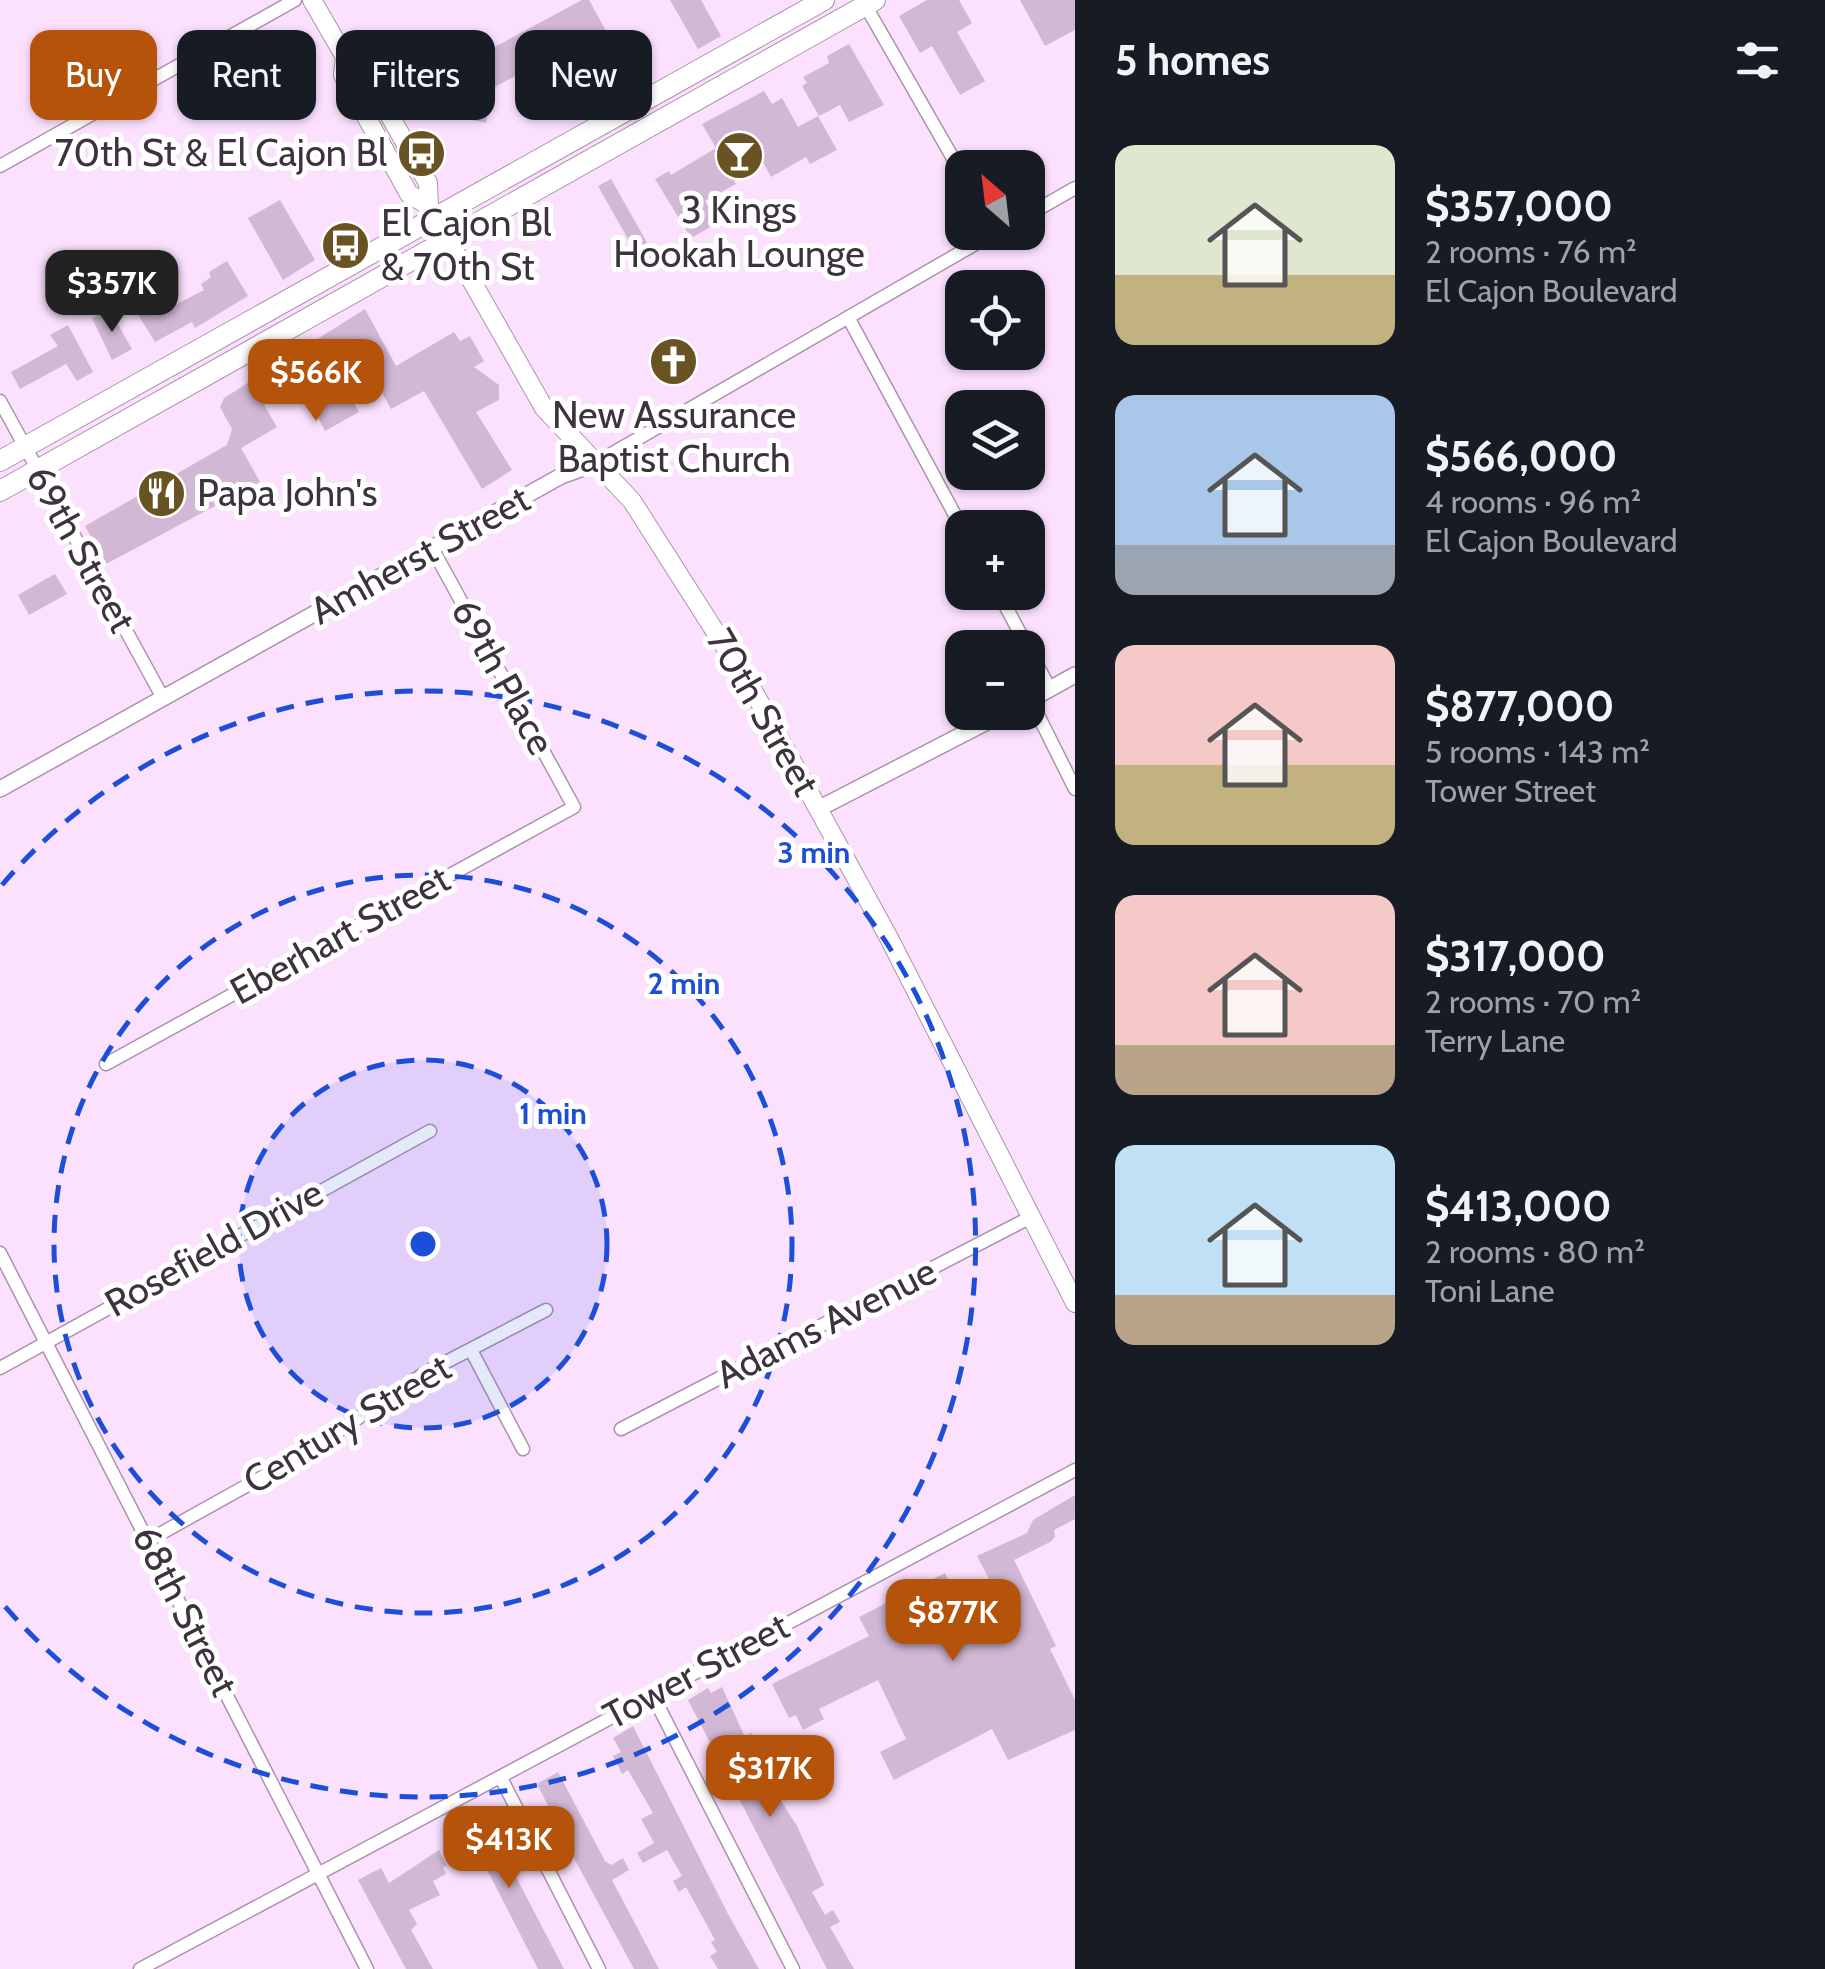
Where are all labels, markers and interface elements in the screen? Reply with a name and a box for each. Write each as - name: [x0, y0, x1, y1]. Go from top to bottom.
- chip: Buy: [30, 30, 157, 120]
- chip: Rent: [177, 30, 316, 120]
- chip: Filters: [336, 30, 495, 120]
- chip: New: [515, 30, 652, 120]
- icon: filters: [1730, 33, 1785, 88]
- text: 5 homes: [1115, 34, 1270, 86]
- bus stop icon: 70th St & El Cajon Bl: [396, 127, 448, 179]
- place label: 70th St & El Cajon Bl: [55, 129, 387, 176]
- bar icon: 3 Kings Hookah Lounge: [713, 130, 765, 182]
- north arrow: [945, 150, 1045, 250]
- map controls: [945, 150, 1045, 730]
- text: $357,000: [1425, 180, 1613, 232]
- icon: home: [1195, 185, 1315, 305]
- place label: 3 Kings Hookah Lounge: [613, 186, 865, 277]
- place label: El Cajon Bl & 70th St: [381, 199, 551, 290]
- bus stop icon: El Cajon Bl & 70th St: [320, 219, 372, 271]
- text: 2 rooms · 76 m²: [1425, 232, 1637, 271]
- pin: $357K: [42, 250, 182, 335]
- text: $357K: [67, 263, 157, 302]
- button: locate: [945, 270, 1045, 370]
- text: El Cajon Boulevard: [1425, 271, 1678, 310]
- church icon: New Assurance Baptist Church: [648, 335, 700, 387]
- pin: $566K: [246, 339, 386, 424]
- text: $566K: [270, 352, 362, 391]
- button: layers: [945, 390, 1045, 490]
- place label: New Assurance Baptist Church: [552, 391, 796, 482]
- text: $566,000: [1425, 430, 1617, 482]
- icon: home: [1195, 435, 1315, 555]
- street label: 69th Street: [17, 457, 146, 640]
- restaurant icon: Papa John's: [136, 467, 188, 519]
- place label: Papa John's: [197, 469, 377, 516]
- street label: Amherst Street: [302, 475, 538, 634]
- text: 4 rooms · 96 m²: [1425, 482, 1641, 521]
- button: +: [945, 510, 1045, 610]
- text: El Cajon Boulevard: [1425, 521, 1678, 560]
- street label: 69th Place: [442, 591, 565, 763]
- street label: 70th Street: [697, 620, 830, 804]
- button: −: [945, 630, 1045, 730]
- text: $877,000: [1425, 680, 1614, 732]
- icon: home: [1195, 685, 1315, 805]
- text: 5 rooms · 143 m²: [1425, 732, 1650, 771]
- text: Tower Street: [1425, 771, 1596, 810]
- text: 3 min: [778, 834, 850, 871]
- street label: Eberhart Street: [222, 855, 458, 1014]
- text: $317,000: [1425, 930, 1606, 982]
- icon: home: [1195, 935, 1315, 1055]
- text: 2 min: [648, 965, 720, 1002]
- text: 2 rooms · 70 m²: [1425, 982, 1641, 1021]
- text: Terry Lane: [1425, 1021, 1565, 1060]
- text: 1 min: [519, 1095, 587, 1132]
- street label: Rosefield Drive: [97, 1168, 331, 1327]
- text: $413,000: [1425, 1180, 1612, 1232]
- icon: home: [1195, 1185, 1315, 1305]
- centre of rings: [405, 1226, 441, 1262]
- text: 2 rooms · 80 m²: [1425, 1232, 1645, 1271]
- street label: Adams Avenue: [708, 1247, 944, 1398]
- text: Toni Lane: [1425, 1271, 1555, 1310]
- street label: Century Street: [235, 1343, 459, 1504]
- street label: 68th Street: [123, 1518, 248, 1704]
- pin: $877K: [883, 1579, 1023, 1664]
- text: $877K: [908, 1592, 998, 1631]
- street label: Tower Street: [595, 1602, 797, 1739]
- pin: $317K: [700, 1735, 840, 1820]
- text: $317K: [728, 1748, 812, 1787]
- pin: $413K: [439, 1806, 579, 1891]
- text: $413K: [465, 1819, 553, 1858]

